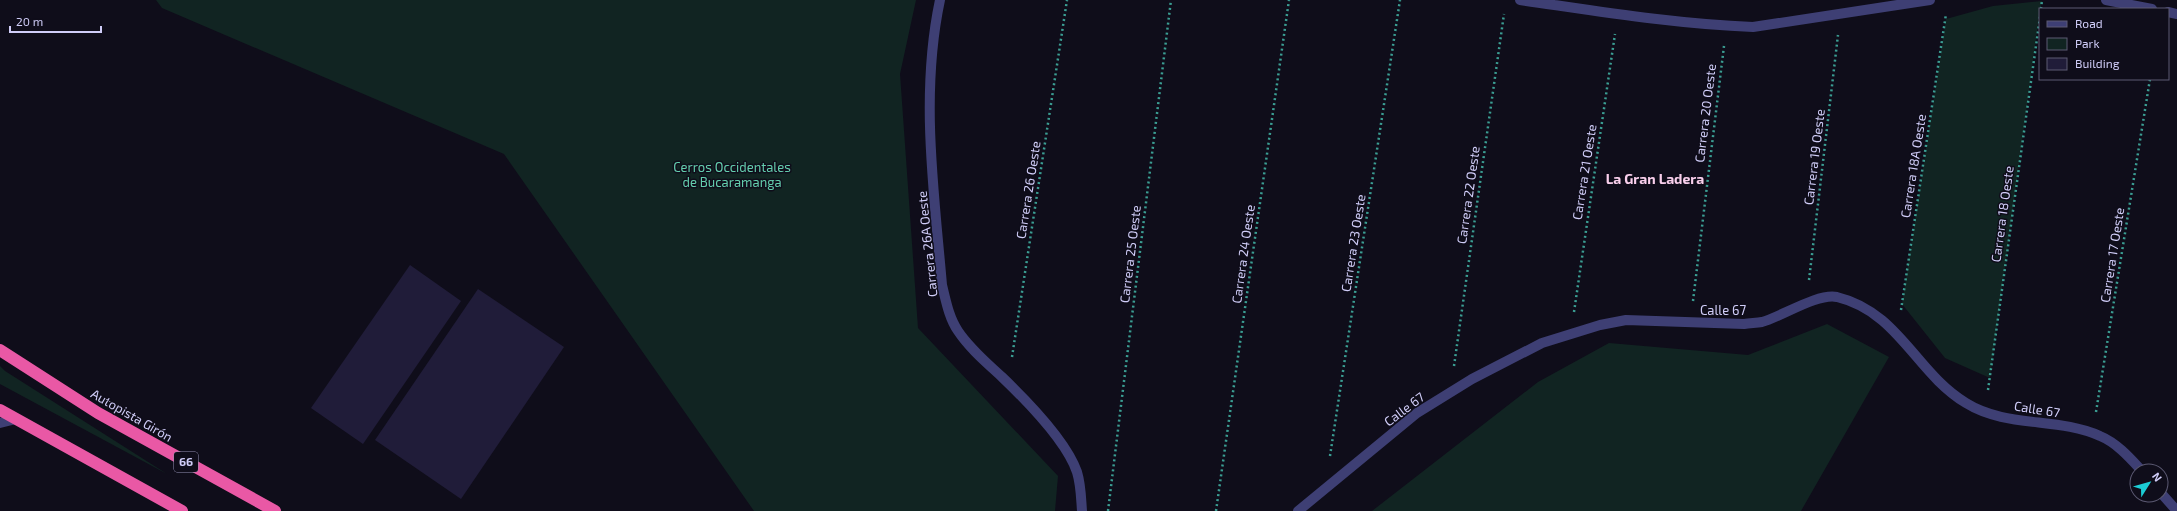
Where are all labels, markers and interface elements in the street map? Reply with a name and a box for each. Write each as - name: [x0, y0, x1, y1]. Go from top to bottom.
- scale bar: [10, 8, 101, 34]
- legend: [2039, 8, 2169, 80]
- text: 20 m: [16, 14, 43, 28]
- text: Road: [2075, 16, 2103, 30]
- text: Park: [2075, 36, 2100, 50]
- text: Building: [2075, 56, 2120, 70]
- street label: Carrera 20 Oeste: [1691, 63, 1719, 163]
- street label: Carrera 19 Oeste: [1800, 108, 1828, 206]
- street label: Carrera 18A Oeste: [1897, 113, 1929, 219]
- street label: Carrera 21 Oeste: [1569, 123, 1599, 221]
- street label: Carrera 26 Oeste: [1012, 140, 1044, 240]
- street label: Carrera 22 Oeste: [1453, 145, 1483, 245]
- park label: Cerros Occidentales de Bucaramanga: [673, 159, 791, 190]
- street label: Carrera 18 Oeste: [1987, 165, 2017, 263]
- district label: La Gran Ladera: [1606, 170, 1704, 187]
- street label: Carrera 26A Oeste: [913, 190, 941, 298]
- street label: Carrera 23 Oeste: [1337, 193, 1369, 293]
- street label: Carrera 25 Oeste: [1116, 204, 1144, 304]
- street label: Carrera 24 Oeste: [1228, 204, 1258, 304]
- street label: Carrera 17 Oeste: [2097, 206, 2127, 304]
- street label: Calle 67: [1700, 302, 1746, 318]
- street label: Autopista Girón: [88, 385, 176, 445]
- street label: Calle 67: [1381, 388, 1428, 429]
- street label: Calle 67: [2013, 397, 2061, 421]
- road number: 66: [174, 452, 198, 472]
- north arrow: [2129, 463, 2169, 503]
- text: N: [2150, 470, 2165, 484]

